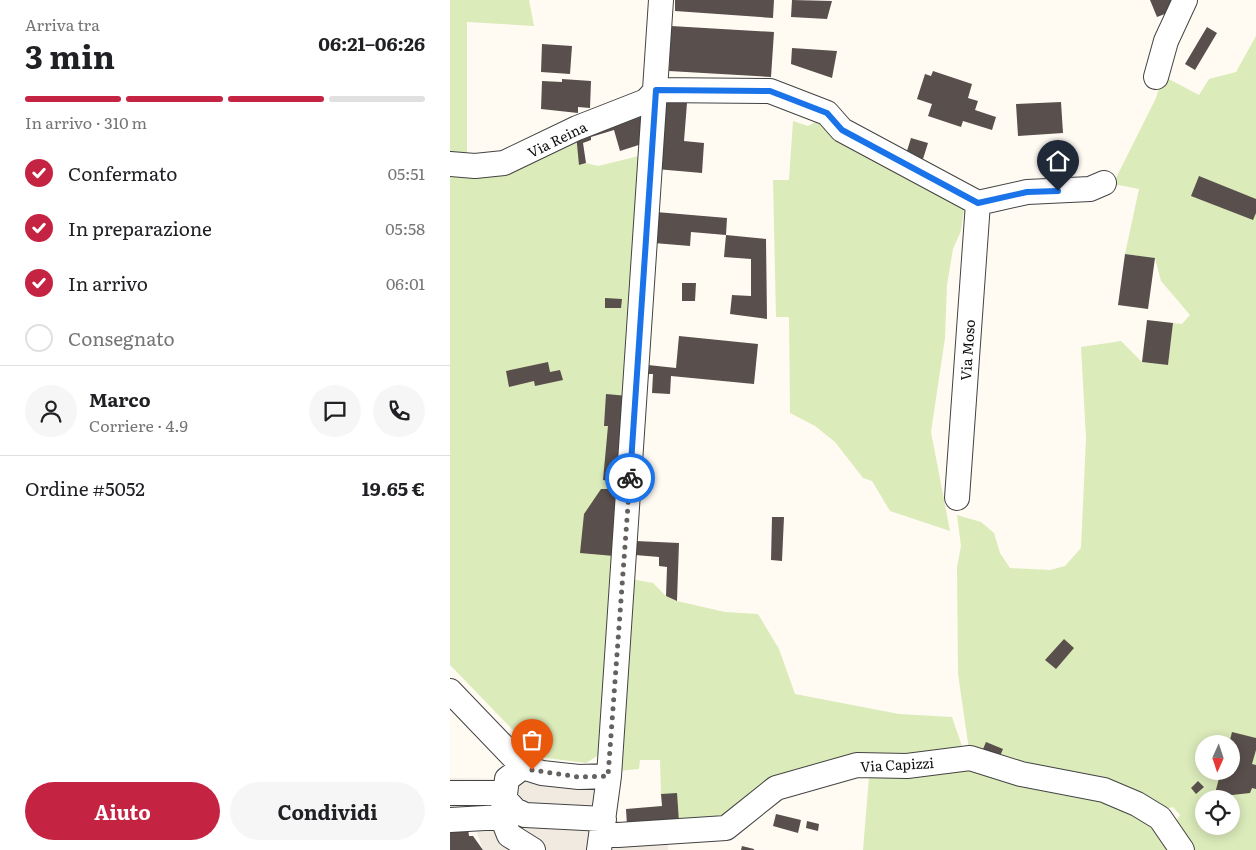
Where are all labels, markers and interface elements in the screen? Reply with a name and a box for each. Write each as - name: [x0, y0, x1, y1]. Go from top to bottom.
- text: Arriva tra: [25, 12, 100, 36]
- text: 06:21–06:26: [318, 29, 425, 57]
- text: 3 min: [25, 31, 115, 79]
- text: In arrivo · 310 m: [25, 110, 147, 134]
- street label: Via Reina: [524, 116, 590, 162]
- pin: [1037, 140, 1079, 191]
- icon: home: [1044, 147, 1072, 175]
- icon: check: [25, 159, 53, 187]
- text: Confermato: [68, 159, 177, 187]
- text: 05:51: [388, 161, 425, 185]
- icon: check: [25, 214, 53, 242]
- text: In preparazione: [68, 214, 212, 242]
- text: 05:58: [385, 216, 425, 240]
- icon: check: [25, 269, 53, 297]
- text: In arrivo: [68, 269, 148, 297]
- text: 06:01: [386, 271, 425, 295]
- street label: Via Moso: [955, 319, 979, 381]
- text: Consegnato: [68, 324, 175, 352]
- button: person: [25, 385, 77, 437]
- text: Marco: [89, 385, 151, 413]
- button: chat: [309, 385, 361, 437]
- button: phone: [373, 385, 425, 437]
- text: Corriere · 4.9: [89, 413, 188, 437]
- courier: [605, 453, 655, 503]
- icon: bike: [616, 464, 644, 492]
- text: Ordine #5052: [25, 474, 145, 502]
- text: 19.65 €: [362, 474, 425, 502]
- pin: [511, 719, 553, 770]
- icon: bag: [518, 726, 546, 754]
- north arrow: [1195, 735, 1240, 780]
- map controls: [1195, 735, 1240, 835]
- street label: Via Capizzi: [860, 752, 935, 776]
- button: Aiuto: [25, 782, 220, 840]
- button: Condividi: [230, 782, 425, 840]
- button: locate: [1195, 790, 1240, 835]

